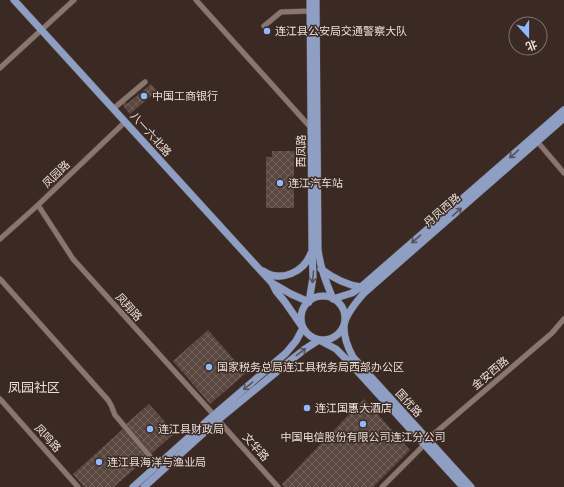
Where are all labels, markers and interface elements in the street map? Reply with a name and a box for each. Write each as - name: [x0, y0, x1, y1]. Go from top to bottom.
- north arrow: [508, 16, 548, 56]
- place label: 连江县公安局交通警察大队: [275, 25, 407, 37]
- marker: 连江县公安局交通警察大队: [262, 26, 272, 36]
- text: 北: [524, 38, 539, 53]
- place label: 中国工商银行: [152, 90, 218, 102]
- marker: 中国工商银行: [139, 91, 149, 101]
- street label: 八一六北路: [128, 110, 174, 158]
- street label: 西凤路: [295, 135, 307, 168]
- one-way arrow: [508, 149, 519, 158]
- street label: 凤园路: [40, 158, 72, 190]
- place label: 连江汽车站: [288, 177, 343, 189]
- marker: 连江汽车站: [275, 178, 285, 188]
- street label: 丹凤西路: [421, 191, 463, 229]
- one-way arrow: [452, 207, 462, 216]
- one-way arrow: [410, 235, 421, 244]
- one-way arrow: [309, 270, 316, 283]
- street label: 凤翔路: [114, 291, 144, 323]
- one-way arrow: [295, 348, 306, 357]
- street label: 金安西路: [469, 354, 511, 392]
- place label: 国家税务总局连江县税务局西部办公区: [217, 361, 404, 373]
- marker: 国家税务总局连江县税务局西部办公区: [204, 362, 214, 372]
- district label: 凤园社区: [8, 380, 60, 395]
- one-way arrow: [243, 382, 253, 391]
- street label: 国优路: [394, 387, 424, 419]
- place label: 连江国惠大酒店: [315, 402, 392, 414]
- marker: 连江国惠大酒店: [302, 403, 312, 413]
- marker: 中国电信股份有限公司连江分公司: [358, 419, 368, 429]
- street label: 凤鸣路: [33, 422, 63, 454]
- place label: 连江县财政局: [158, 423, 224, 435]
- marker: 连江县财政局: [145, 424, 155, 434]
- street label: 文华路: [241, 431, 271, 463]
- place label: 中国电信股份有限公司连江分公司: [281, 431, 446, 443]
- place label: 连江县海洋与渔业局: [107, 456, 206, 468]
- marker: 连江县海洋与渔业局: [94, 457, 104, 467]

